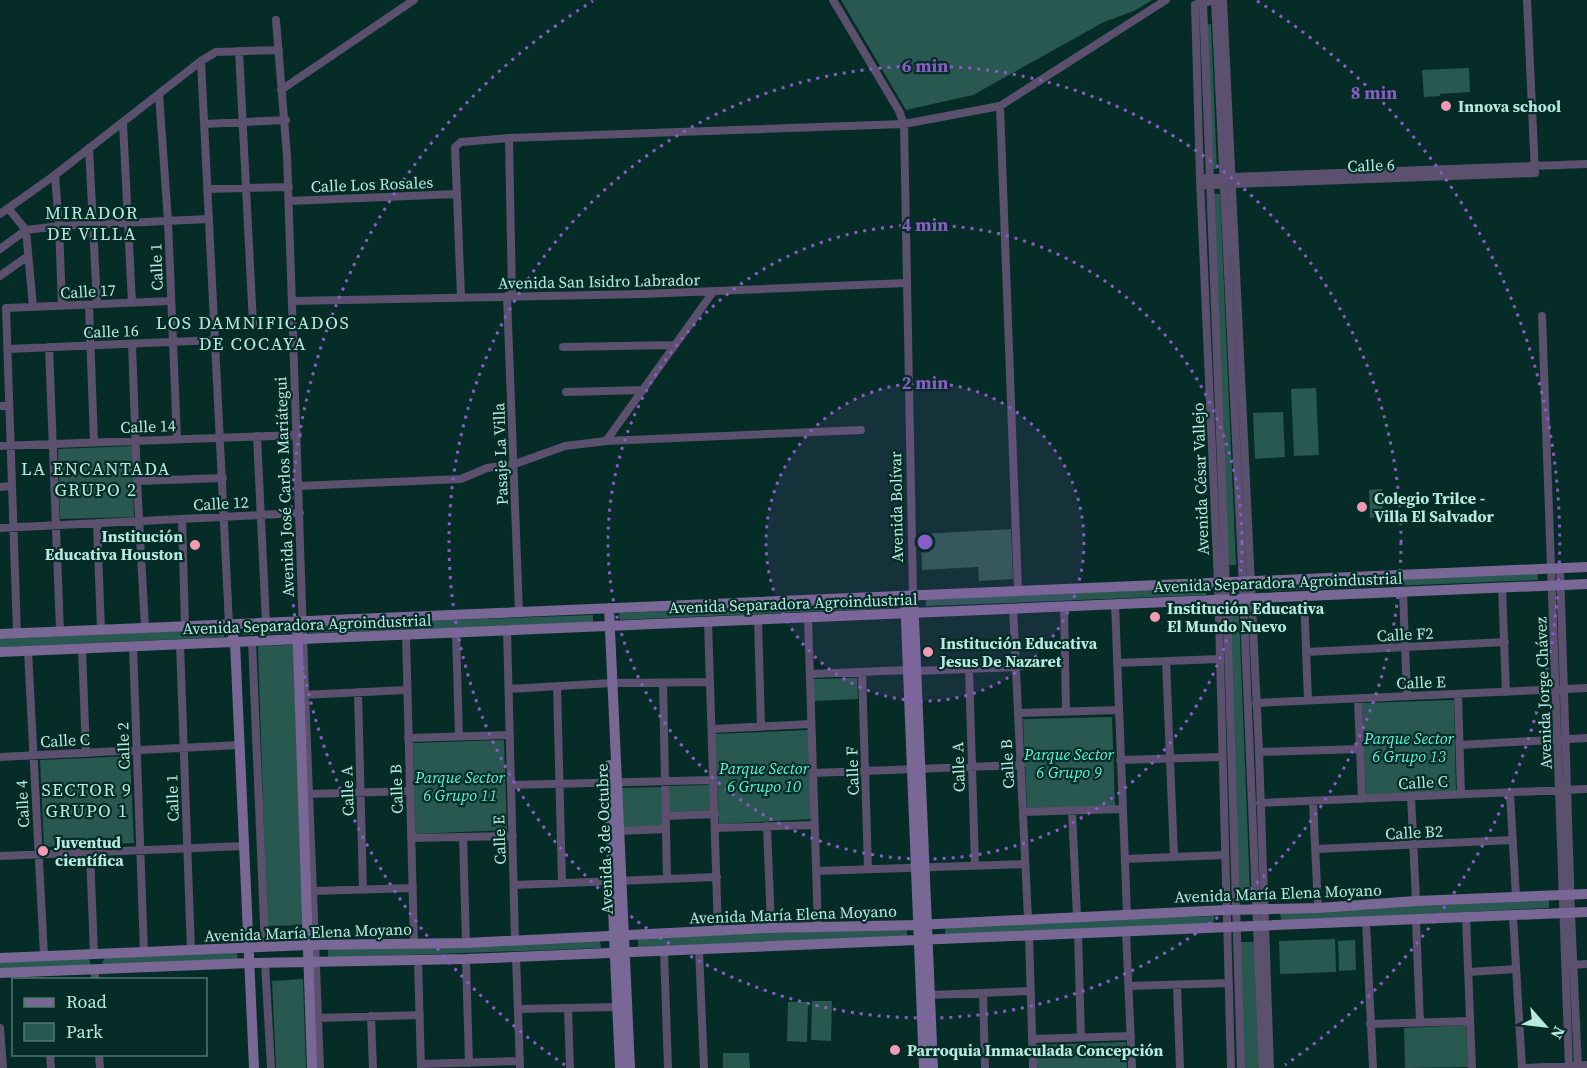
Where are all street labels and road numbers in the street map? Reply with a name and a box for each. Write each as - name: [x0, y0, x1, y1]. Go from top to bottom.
- street label: Calle 6: [1347, 153, 1395, 177]
- street label: Calle Los Rosales: [310, 171, 434, 197]
- street label: Calle 1: [144, 243, 168, 291]
- street label: Avenida San Isidro Labrador: [498, 268, 701, 294]
- street label: Calle 17: [60, 279, 116, 303]
- street label: Calle 16: [83, 319, 139, 343]
- street label: Avenida José Carlos Mariátegui: [269, 376, 299, 598]
- street label: Pasaje La Villa: [487, 402, 513, 506]
- street label: Avenida César Vallejo: [1186, 402, 1214, 556]
- street label: Calle 14: [120, 414, 176, 438]
- street label: Avenida Bolívar: [884, 451, 908, 563]
- street label: Calle 12: [193, 491, 249, 515]
- street label: Avenida Separadora Agroindustrial: [1153, 567, 1403, 597]
- street label: Avenida Separadora Agroindustrial: [668, 588, 918, 618]
- street label: Avenida Separadora Agroindustrial: [182, 609, 432, 639]
- street label: Avenida Jorge Chávez: [1529, 616, 1557, 770]
- street label: Calle F2: [1376, 622, 1434, 646]
- street label: Calle E: [1396, 670, 1446, 694]
- street label: Calle 2: [111, 722, 135, 770]
- street label: Calle C: [40, 728, 90, 752]
- street label: Calle B: [995, 739, 1019, 789]
- street label: Calle A: [946, 741, 970, 793]
- street label: Calle F: [840, 746, 864, 796]
- street label: Avenida 3 de Octubre: [590, 763, 618, 915]
- street label: Calle B: [384, 764, 408, 814]
- street label: Calle A: [335, 765, 359, 817]
- street label: Calle C: [1398, 770, 1448, 794]
- street label: Calle 1: [160, 774, 184, 822]
- street label: Calle 4: [10, 780, 34, 828]
- street label: Calle E: [487, 815, 511, 865]
- street label: Calle B2: [1385, 820, 1443, 844]
- street label: Avenida María Elena Moyano: [1174, 878, 1382, 908]
- street label: Avenida María Elena Moyano: [689, 899, 897, 929]
- street label: Avenida María Elena Moyano: [204, 917, 412, 947]

